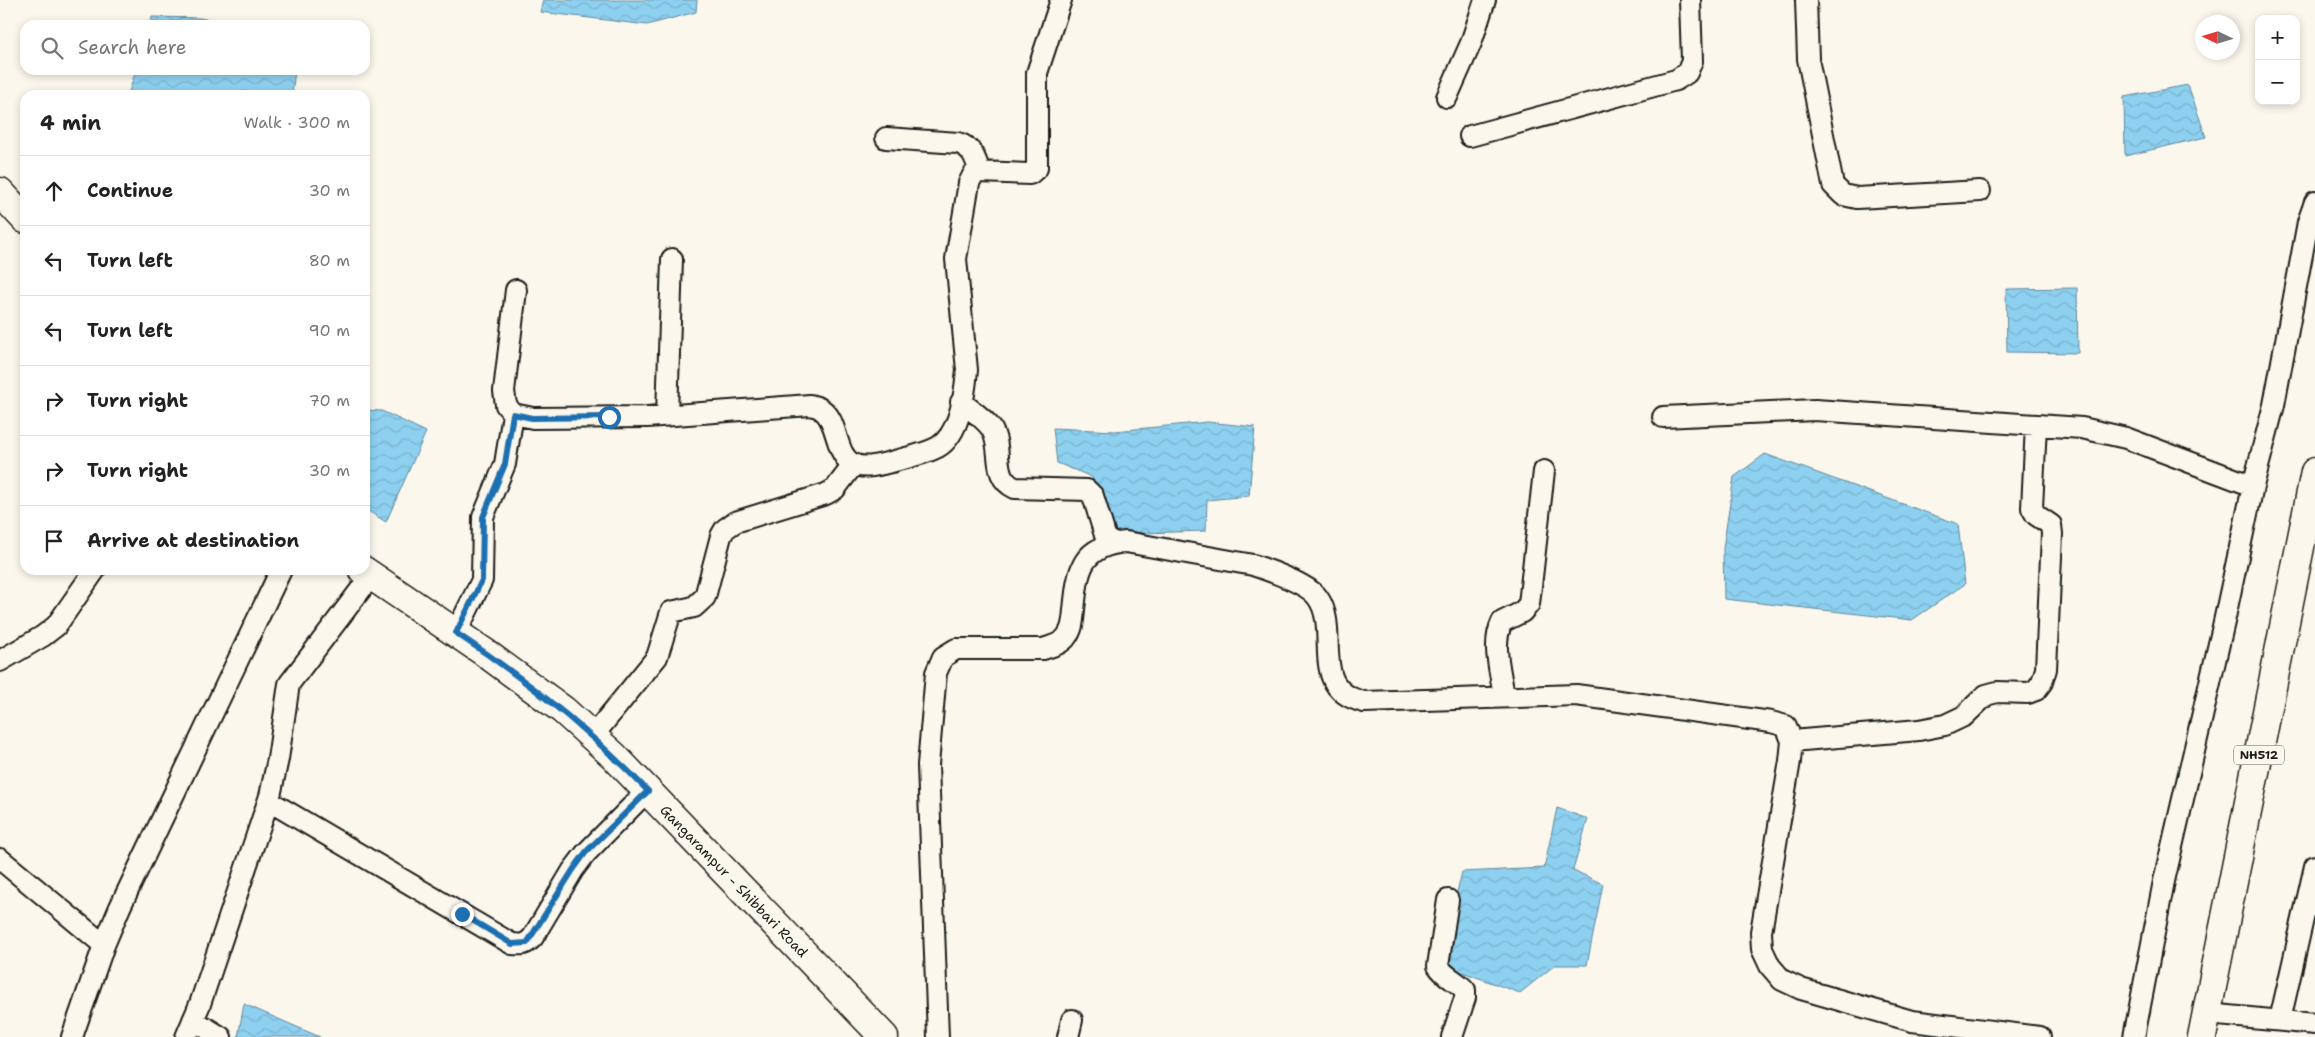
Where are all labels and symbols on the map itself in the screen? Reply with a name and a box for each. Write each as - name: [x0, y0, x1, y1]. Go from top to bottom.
- north arrow: [2195, 15, 2240, 60]
- route start: [598, 406, 621, 429]
- road number: NH512: [2234, 746, 2284, 764]
- street label: Gangarampur - Shibbari Road: [656, 801, 812, 961]
- route end: [451, 903, 474, 926]

